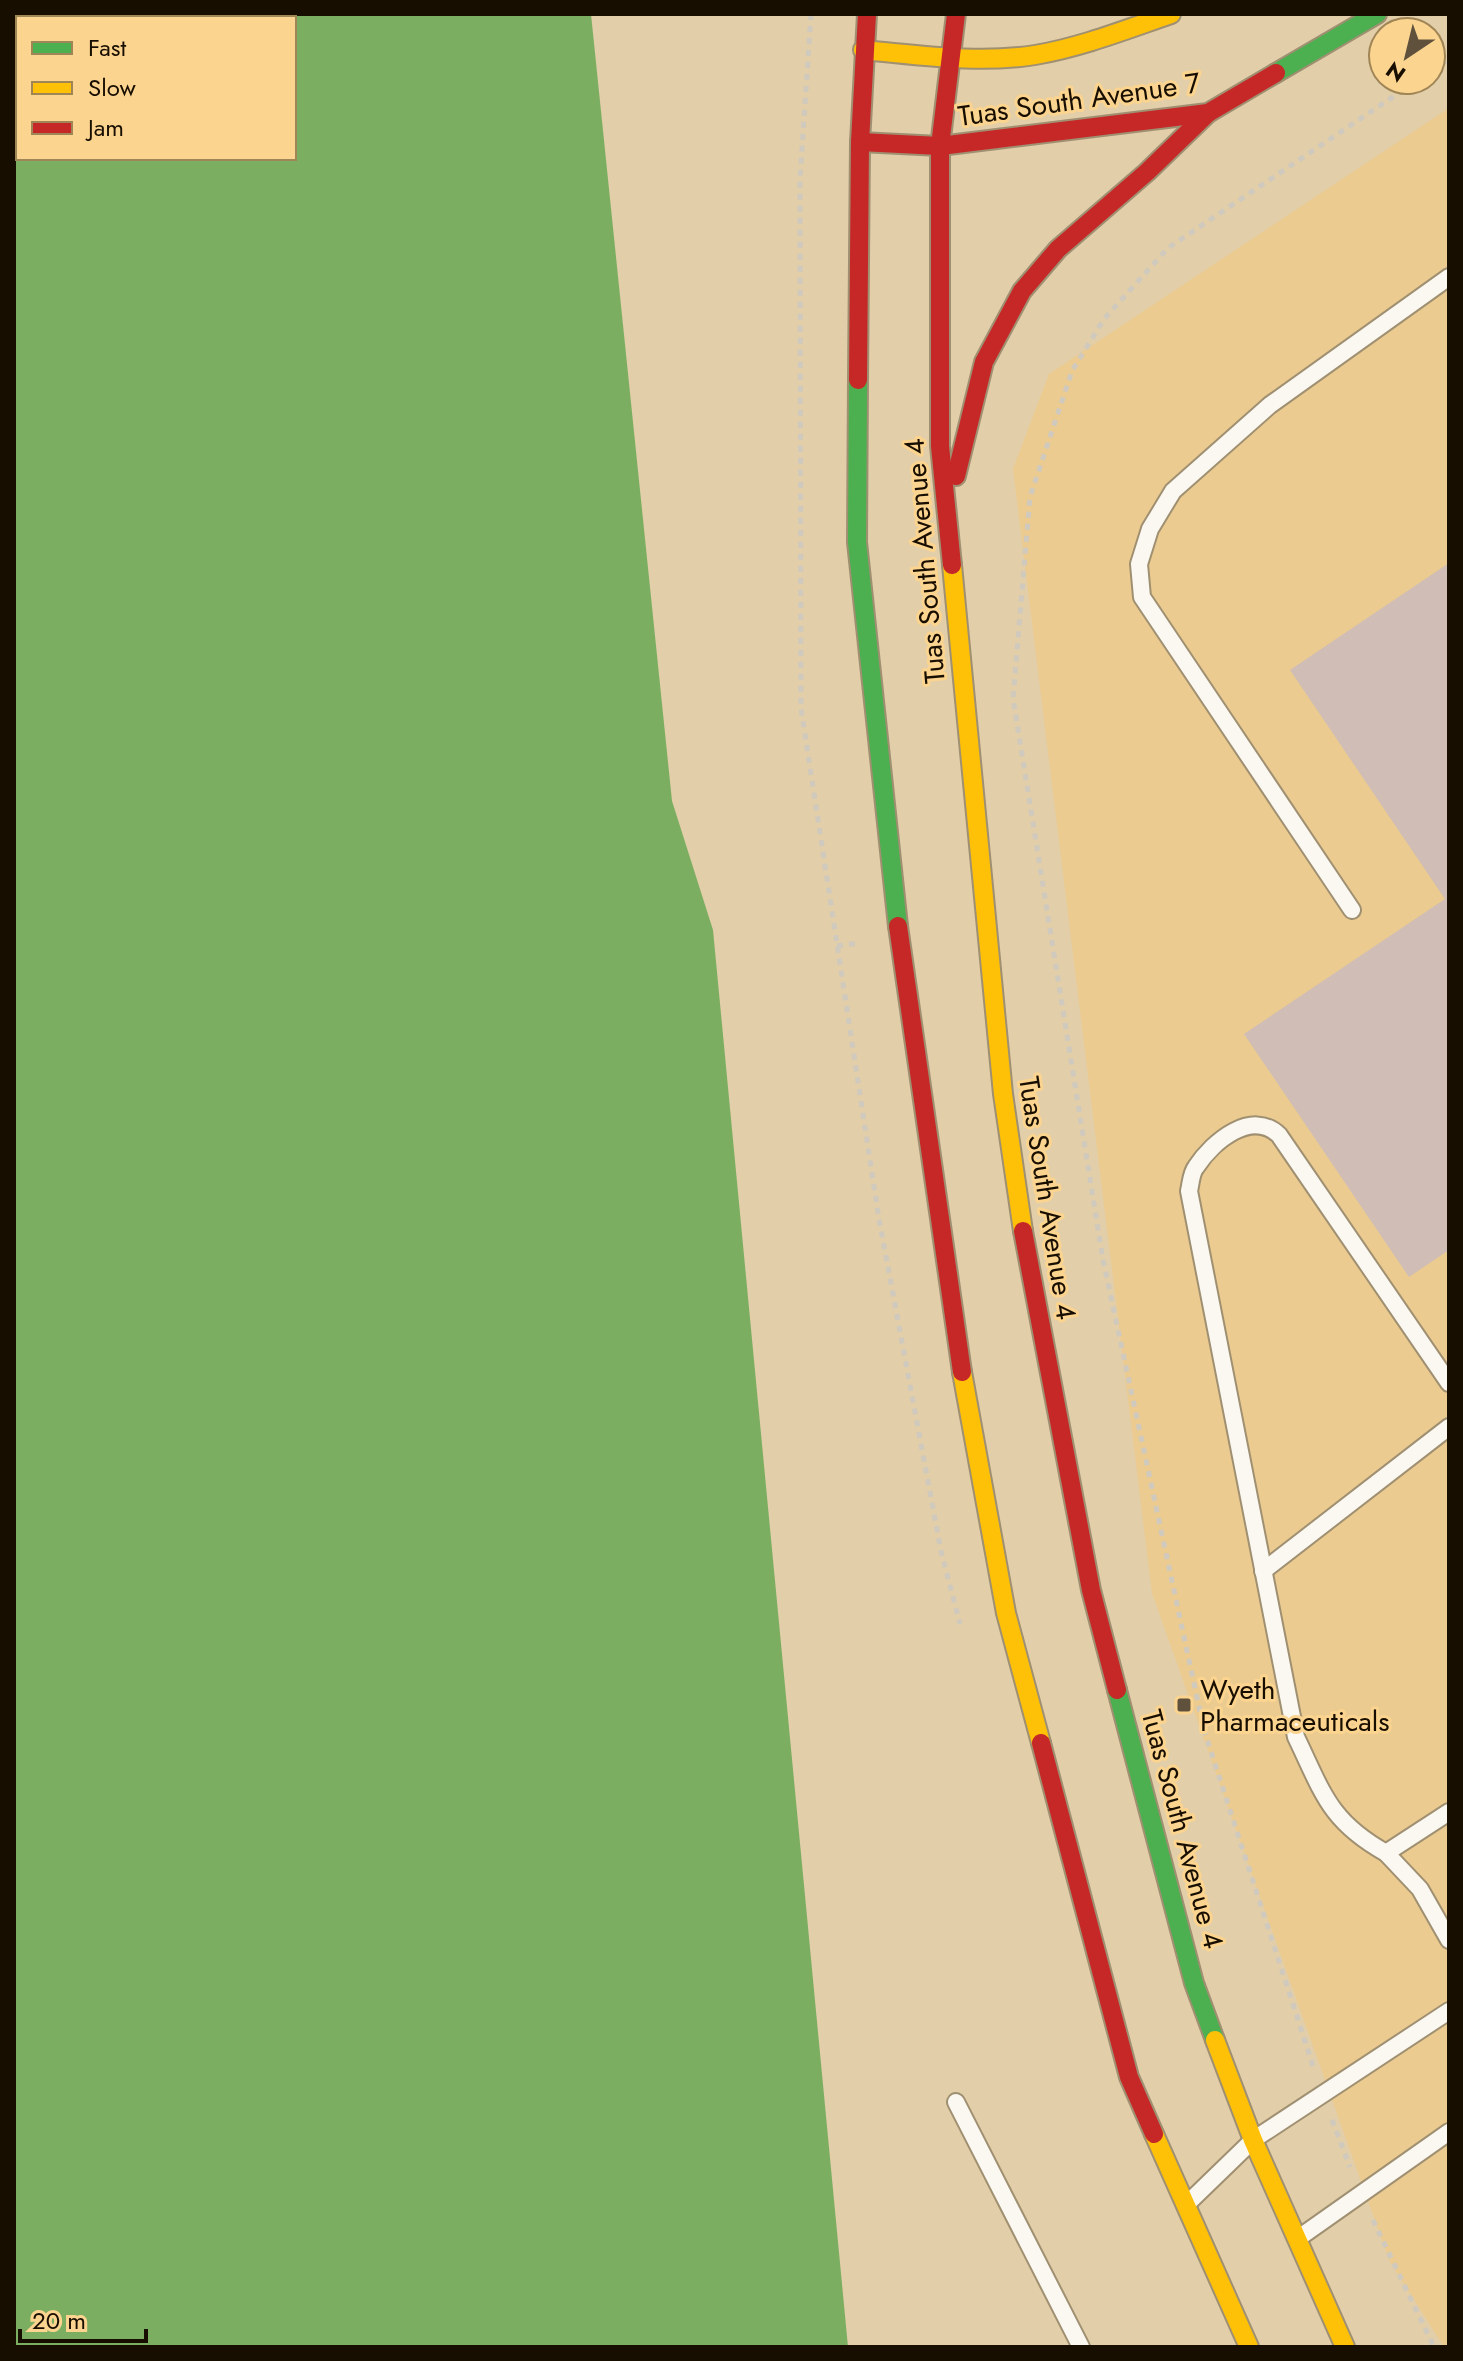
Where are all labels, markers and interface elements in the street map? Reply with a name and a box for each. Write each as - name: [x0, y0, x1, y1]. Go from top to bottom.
- legend: [16, 16, 296, 160]
- north arrow: [1367, 16, 1447, 96]
- text: Fast: [88, 30, 126, 65]
- text: N: [1379, 54, 1412, 90]
- street label: Tuas South Avenue 7: [955, 62, 1203, 137]
- text: Slow: [88, 70, 136, 105]
- text: Jam: [85, 110, 124, 145]
- street label: Tuas South Avenue 4: [893, 437, 956, 685]
- street label: Tuas South Avenue 4: [1008, 1074, 1087, 1323]
- place label: Wyeth Pharmaceuticals: [1200, 1669, 1390, 1742]
- marker: Wyeth Pharmaceuticals: [1175, 1696, 1193, 1714]
- street label: Tuas South Avenue 4: [1131, 1705, 1234, 1953]
- scale bar: [20, 2293, 146, 2343]
- text: 20 m: [32, 2303, 86, 2338]

